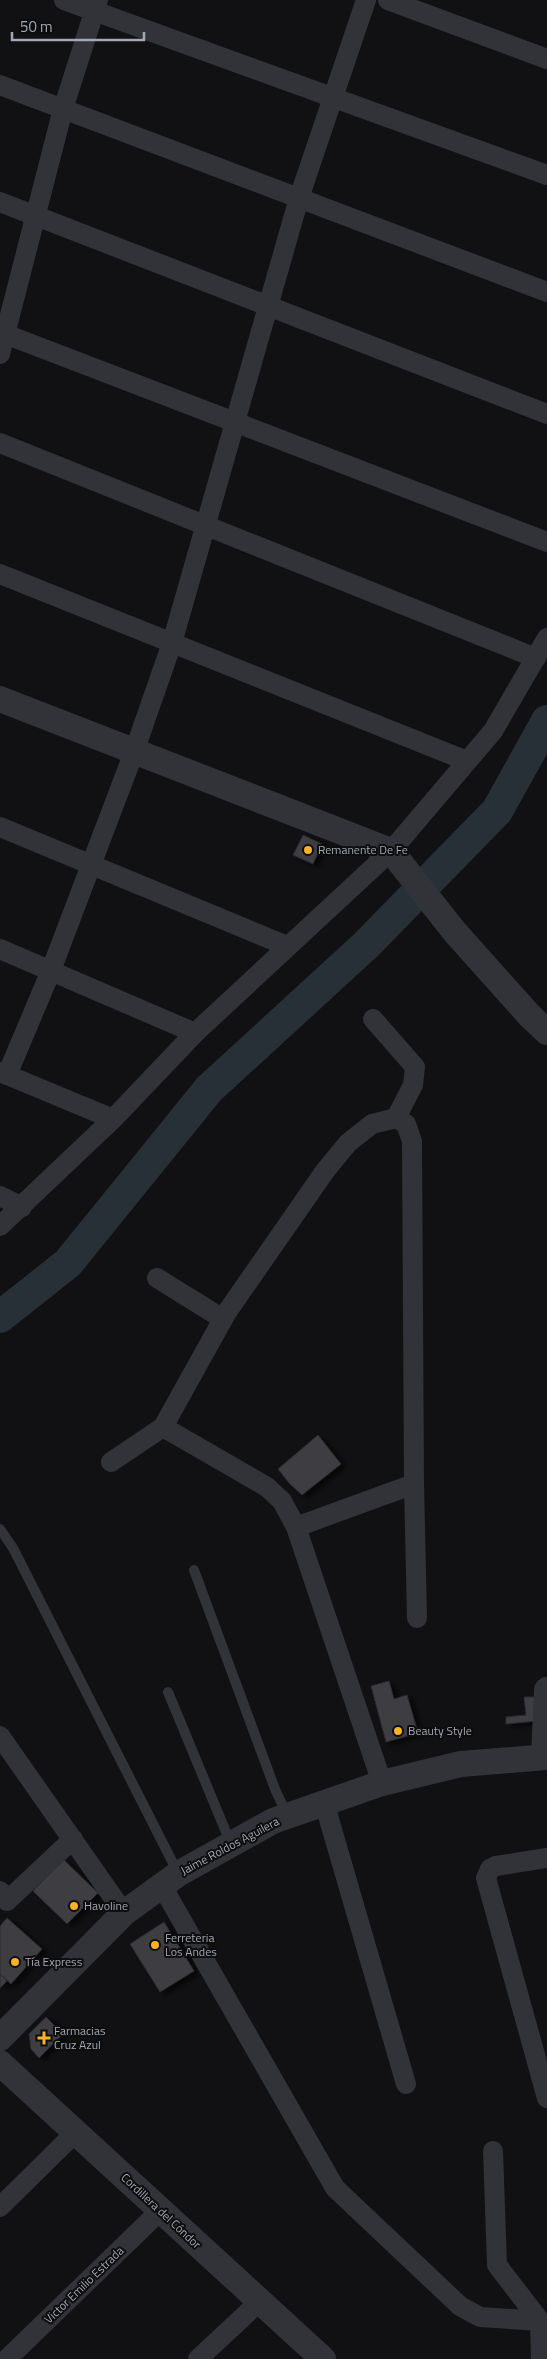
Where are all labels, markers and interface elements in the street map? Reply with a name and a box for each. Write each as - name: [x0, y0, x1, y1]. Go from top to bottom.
- scale bar: [12, 10, 145, 42]
- text: 50 m: [20, 15, 53, 38]
- place label: Remanente De Fe: [318, 840, 408, 859]
- marker: Remanente De Fe: [302, 844, 314, 856]
- place label: Beauty Style: [408, 1721, 472, 1740]
- marker: Beauty Style: [392, 1725, 404, 1737]
- street label: Jaime Roldos Aguilera: [177, 1811, 283, 1880]
- place label: Havoline: [84, 1896, 128, 1915]
- marker: Havoline: [68, 1900, 80, 1912]
- place label: Ferreteria Los Andes: [165, 1928, 217, 1961]
- marker: Ferreteria Los Andes: [149, 1939, 161, 1951]
- place label: Tía Express: [25, 1952, 83, 1971]
- marker: Tía Express: [9, 1956, 21, 1968]
- place label: Farmacias Cruz Azul: [54, 2021, 106, 2054]
- marker: Farmacias Cruz Azul: [38, 2032, 50, 2044]
- street label: Cordillera del Cóndor: [117, 2168, 206, 2253]
- street label: Victor Emilio Estrada: [39, 2241, 128, 2328]

